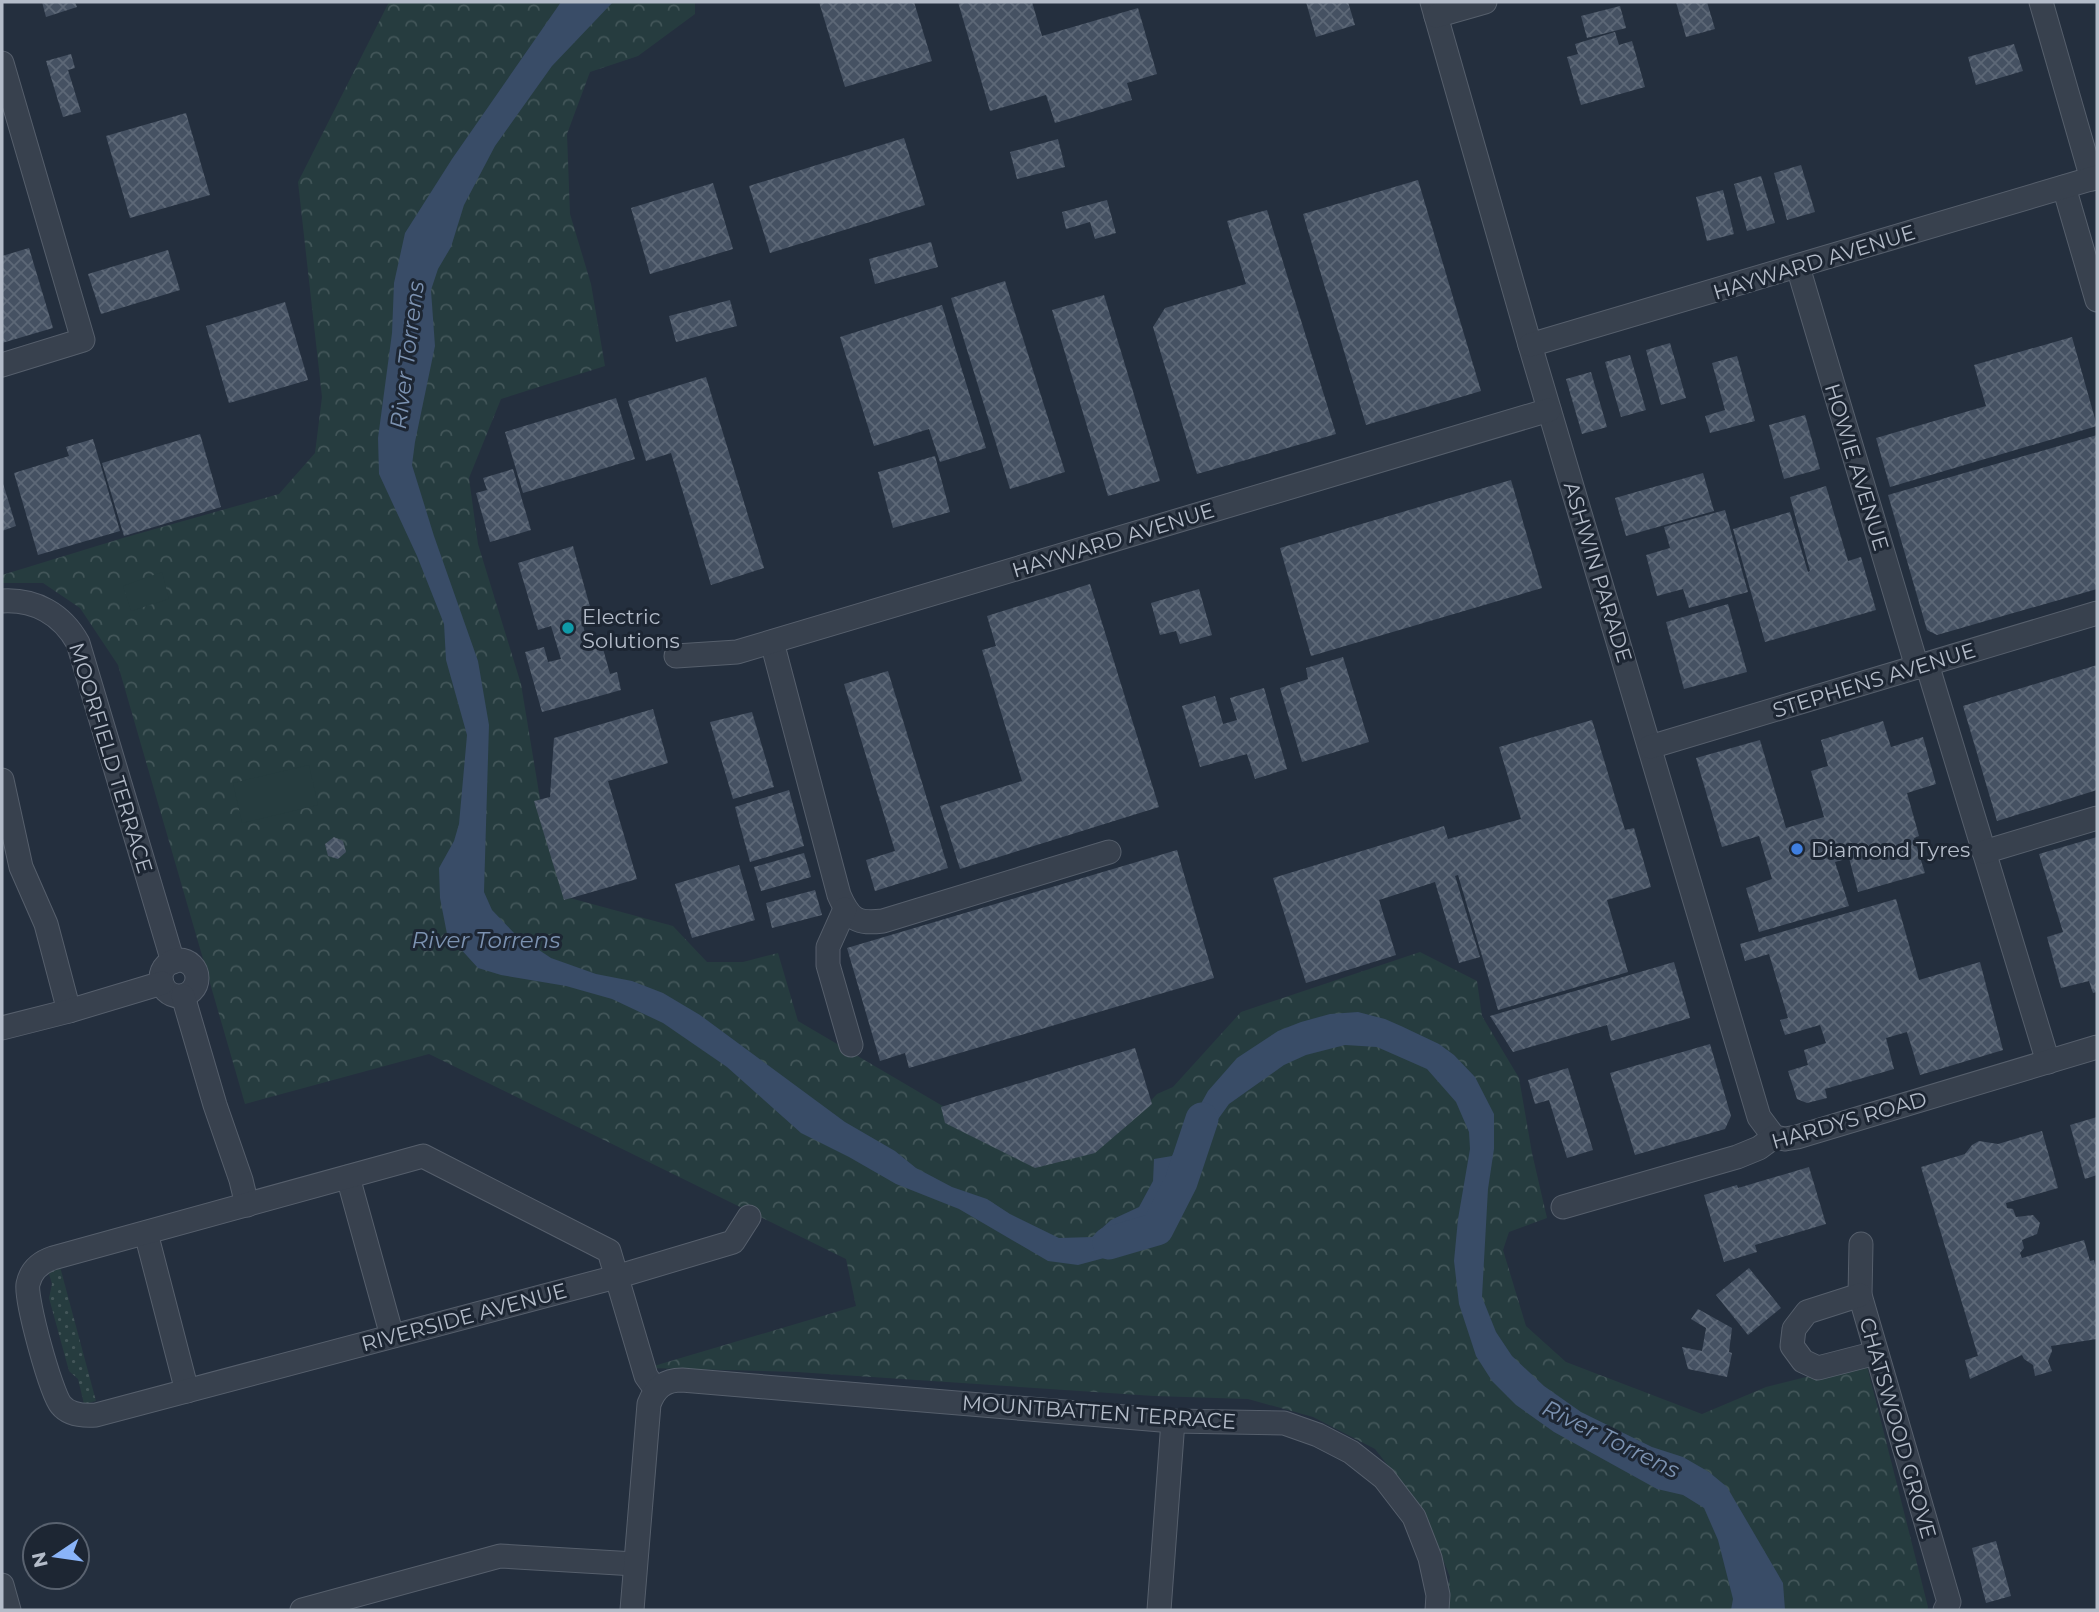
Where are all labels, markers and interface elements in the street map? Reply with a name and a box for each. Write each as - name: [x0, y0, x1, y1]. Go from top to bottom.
- street label: HAYWARD AVENUE: [1710, 219, 1918, 305]
- water label: River Torrens: [384, 279, 430, 431]
- street label: HOWIE AVENUE: [1820, 380, 1894, 554]
- street label: ASHWIN PARADE: [1559, 479, 1637, 665]
- street label: HAYWARD AVENUE: [1009, 497, 1217, 583]
- place label: Electric Solutions: [582, 604, 680, 653]
- marker: Electric Solutions: [560, 620, 576, 636]
- street label: STEPHENS AVENUE: [1770, 637, 1978, 723]
- street label: MOORFIELD TERRACE: [64, 640, 158, 876]
- place label: Diamond Tyres: [1811, 837, 1970, 862]
- marker: Diamond Tyres: [1789, 841, 1805, 857]
- water label: River Torrens: [411, 926, 561, 954]
- street label: HARDYS ROAD: [1768, 1086, 1930, 1154]
- street label: RIVERSIDE AVENUE: [359, 1278, 569, 1356]
- street label: CHATSWOOD GROVE: [1854, 1314, 1942, 1542]
- street label: MOUNTBATTEN TERRACE: [961, 1390, 1237, 1434]
- water label: River Torrens: [1538, 1394, 1684, 1484]
- north arrow: [21, 1521, 91, 1591]
- text: N: [27, 1550, 53, 1570]

